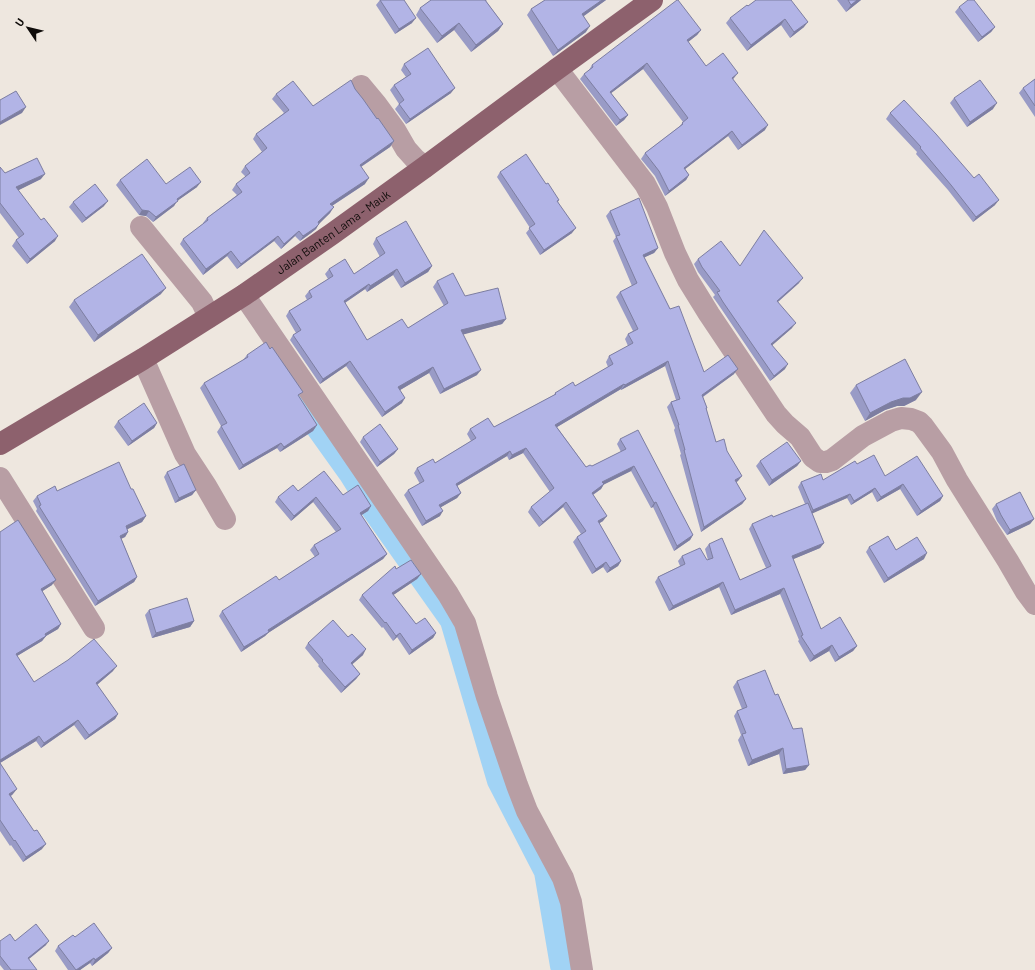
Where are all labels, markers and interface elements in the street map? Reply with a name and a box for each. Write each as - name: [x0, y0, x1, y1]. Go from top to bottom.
- north arrow: [8, 8, 48, 48]
- text: U: [12, 15, 27, 29]
- street label: Jalan Banten Lama - Mauk: [273, 187, 392, 277]

